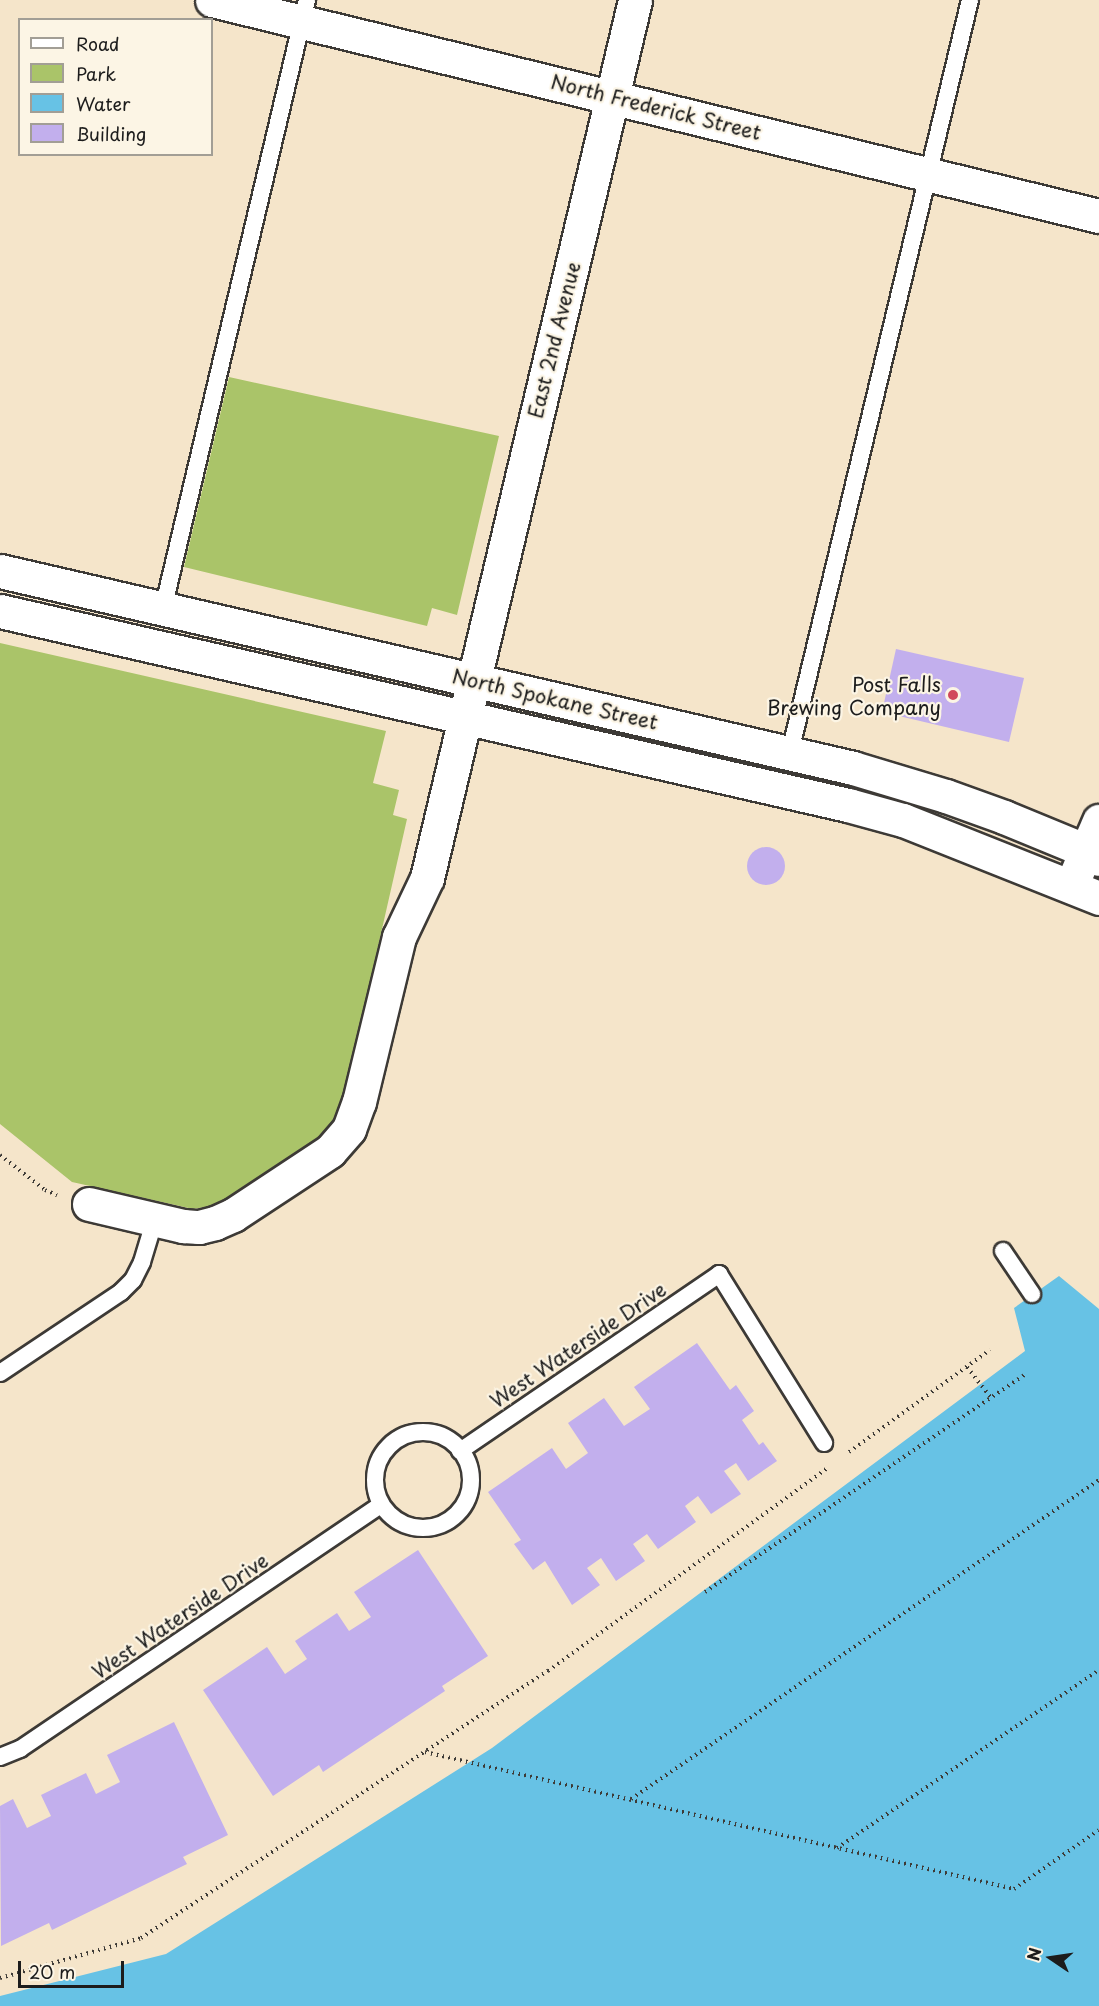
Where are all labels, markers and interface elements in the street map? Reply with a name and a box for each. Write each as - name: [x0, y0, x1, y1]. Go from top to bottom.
- legend: [18, 18, 213, 156]
- text: Road: [76, 30, 120, 57]
- text: Park: [76, 60, 116, 87]
- street label: North Frederick Street: [548, 69, 764, 145]
- text: Water: [76, 90, 130, 117]
- text: Building: [76, 120, 146, 147]
- street label: East 2nd Avenue: [523, 259, 585, 421]
- street label: North Spokane Street: [449, 663, 661, 735]
- place label: Post Falls Brewing Company: [767, 672, 941, 719]
- marker: Post Falls Brewing Company: [946, 688, 960, 702]
- street label: West Waterside Drive: [485, 1277, 671, 1413]
- street label: West Waterside Drive: [87, 1548, 273, 1684]
- north arrow: [1021, 1928, 1081, 1988]
- text: N: [1020, 1945, 1047, 1963]
- scale bar: [21, 1949, 128, 1987]
- text: 20 m: [29, 1958, 75, 1985]

